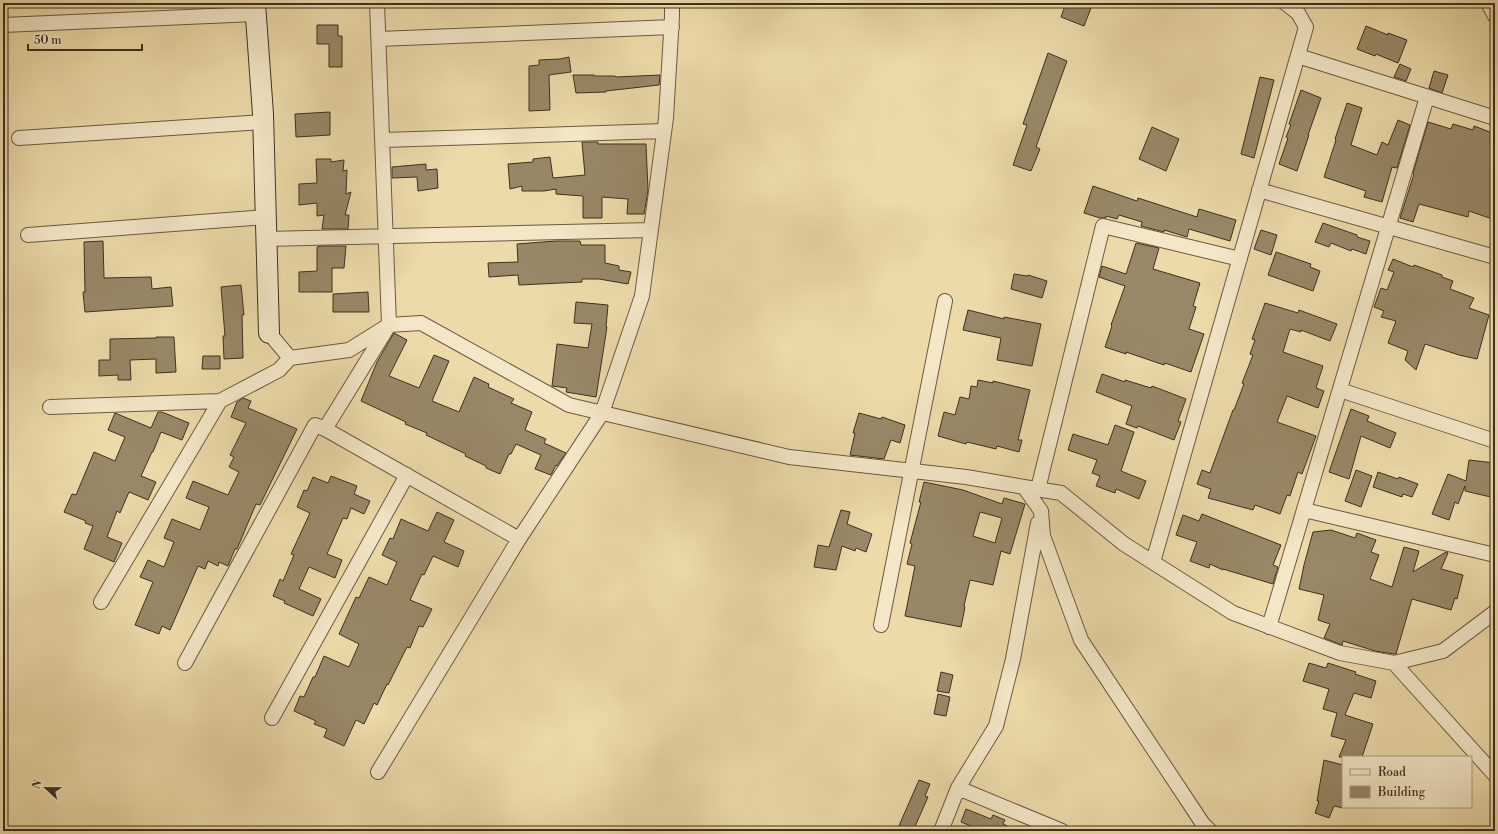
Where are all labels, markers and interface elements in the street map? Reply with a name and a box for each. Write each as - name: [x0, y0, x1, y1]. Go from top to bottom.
- scale bar: [28, 26, 142, 52]
- text: 50 m: [34, 33, 62, 48]
- legend: [1342, 756, 1472, 808]
- text: Road: [1378, 765, 1406, 780]
- north arrow: [26, 768, 66, 808]
- text: N: [30, 778, 46, 791]
- text: Building: [1377, 785, 1426, 800]

